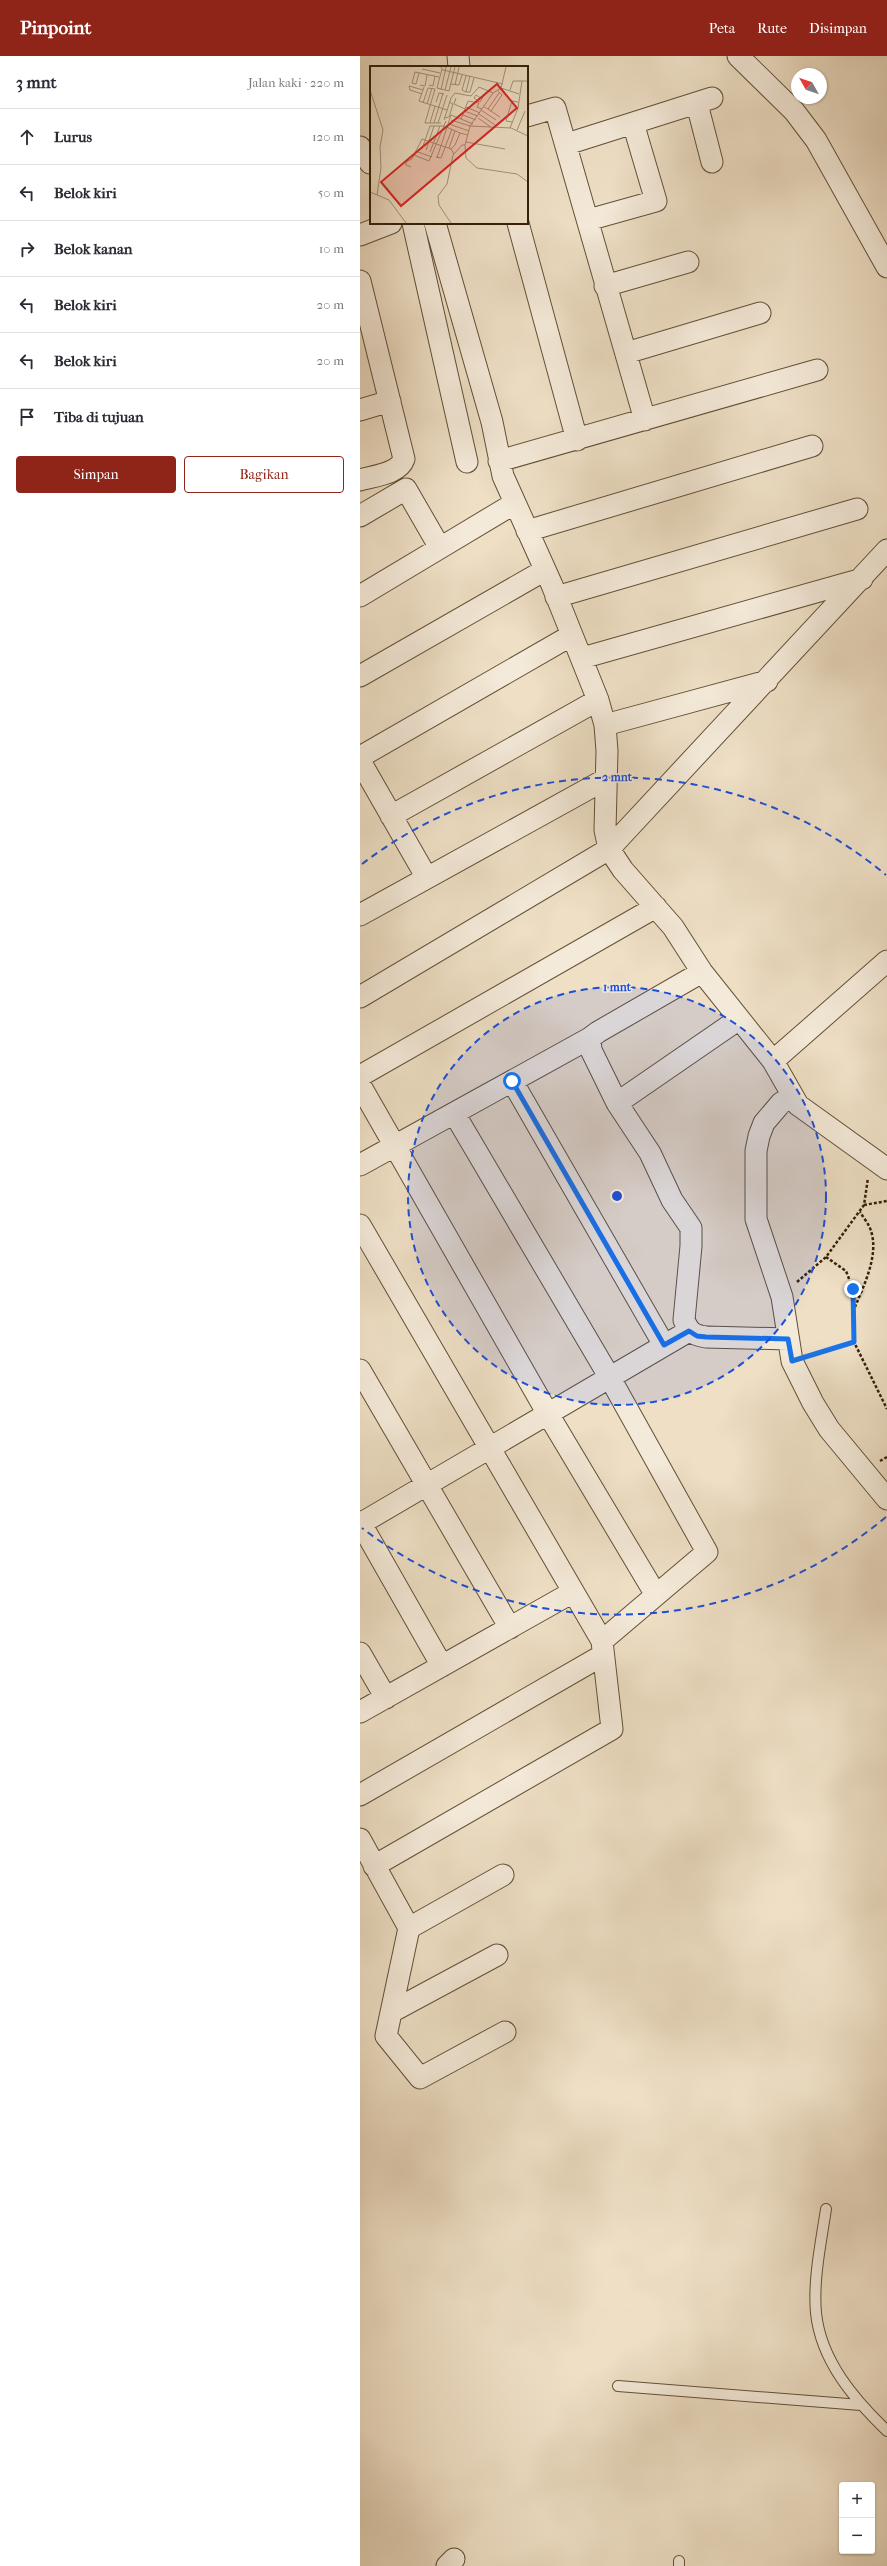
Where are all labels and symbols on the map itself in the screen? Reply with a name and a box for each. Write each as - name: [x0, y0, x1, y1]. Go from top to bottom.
- inset map: [370, 66, 528, 224]
- north arrow: [791, 68, 827, 104]
- text: 2 mnt: [602, 770, 633, 784]
- text: 1 mnt: [603, 980, 632, 994]
- route start: [503, 1072, 521, 1090]
- centre of rings: [610, 1189, 624, 1203]
- route end: [844, 1280, 862, 1298]

